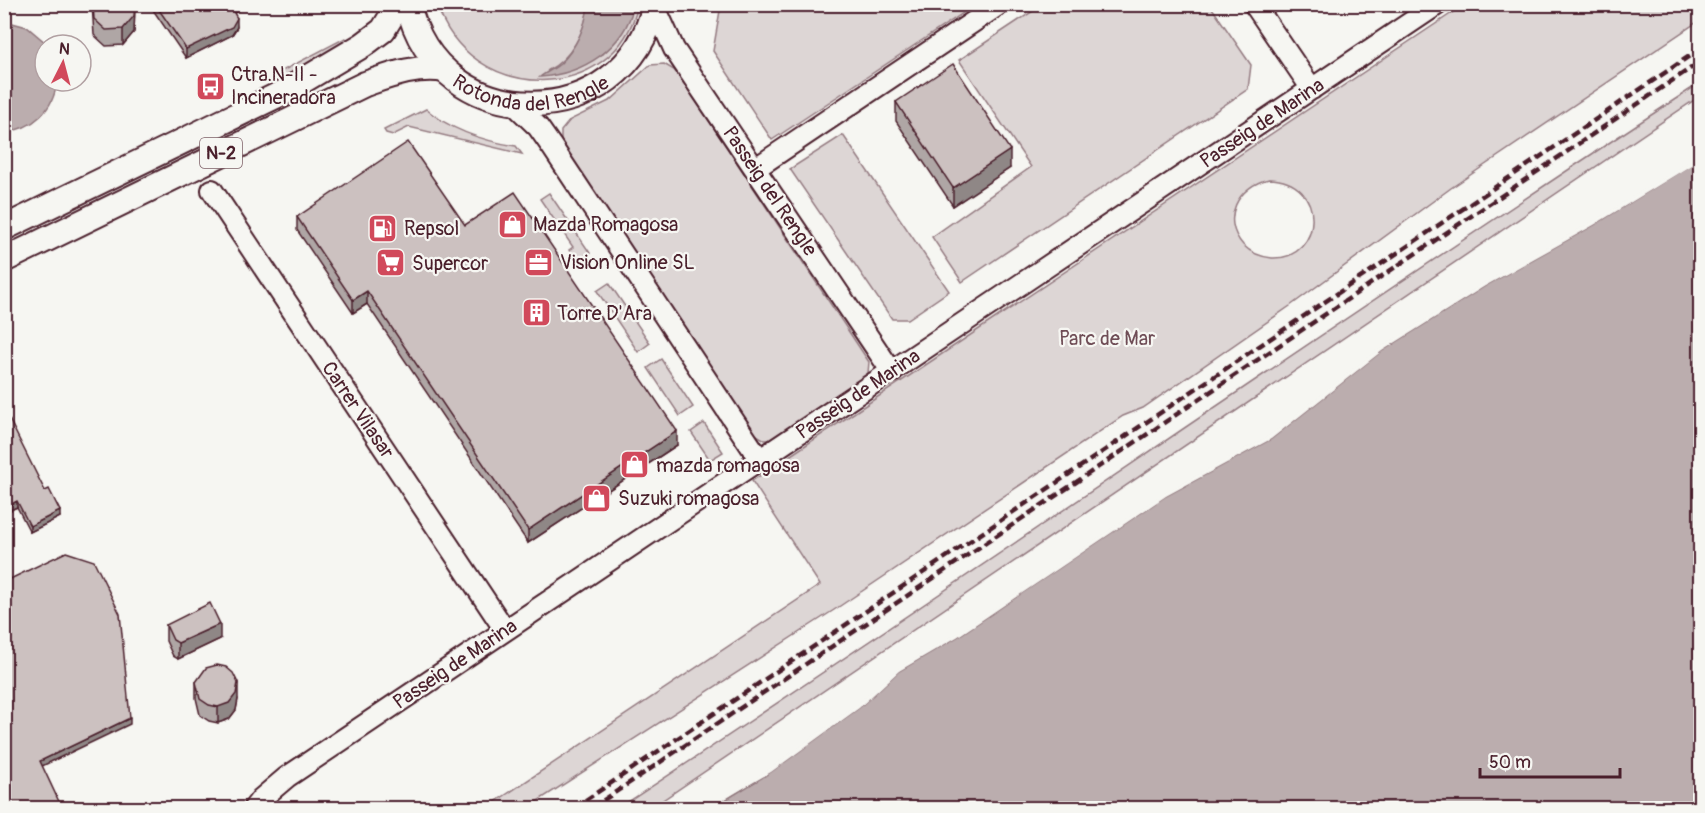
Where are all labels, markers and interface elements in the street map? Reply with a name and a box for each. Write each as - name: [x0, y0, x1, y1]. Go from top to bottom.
- north arrow: [33, 33, 93, 93]
- text: N: [58, 39, 71, 60]
- street label: Rotonda del Rengle: [451, 61, 613, 85]
- place label: Ctra.N-II - Incineradora: [231, 62, 336, 110]
- text: Rotonda del Rengle: [448, 68, 614, 116]
- bus stop icon: Ctra.N-II - Incineradora: [194, 70, 226, 102]
- street label: Passeig de Marina: [1195, 72, 1329, 174]
- street label: Passeig del Rengle: [717, 121, 823, 261]
- road number: N-2: [200, 138, 242, 168]
- shop icon: Mazda Romagosa: [496, 208, 528, 240]
- fuel station icon: Repsol: [367, 212, 399, 244]
- place label: Mazda Romagosa: [533, 212, 678, 237]
- place label: Repsol: [404, 216, 459, 241]
- office icon: Vision Online SL: [523, 246, 555, 278]
- supermarket icon: Supercor: [375, 247, 407, 279]
- place label: Vision Online SL: [560, 250, 695, 275]
- place label: Supercor: [412, 251, 488, 276]
- building icon: Torre D'Ara: [520, 297, 552, 329]
- place label: Torre D'Ara: [557, 301, 652, 326]
- park label: Parc de Mar: [1059, 326, 1155, 351]
- street label: Passeig de Marina: [791, 343, 925, 445]
- street label: Carrer Vilasar: [316, 357, 400, 463]
- shop icon: mazda romagosa: [619, 449, 651, 481]
- place label: mazda romagosa: [656, 453, 800, 478]
- shop icon: Suzuki romagosa: [581, 482, 613, 514]
- place label: Suzuki romagosa: [618, 486, 759, 511]
- street label: Passeig de Marina: [388, 613, 522, 715]
- scale bar: [1480, 741, 1620, 779]
- text: 50 m: [1489, 751, 1531, 774]

